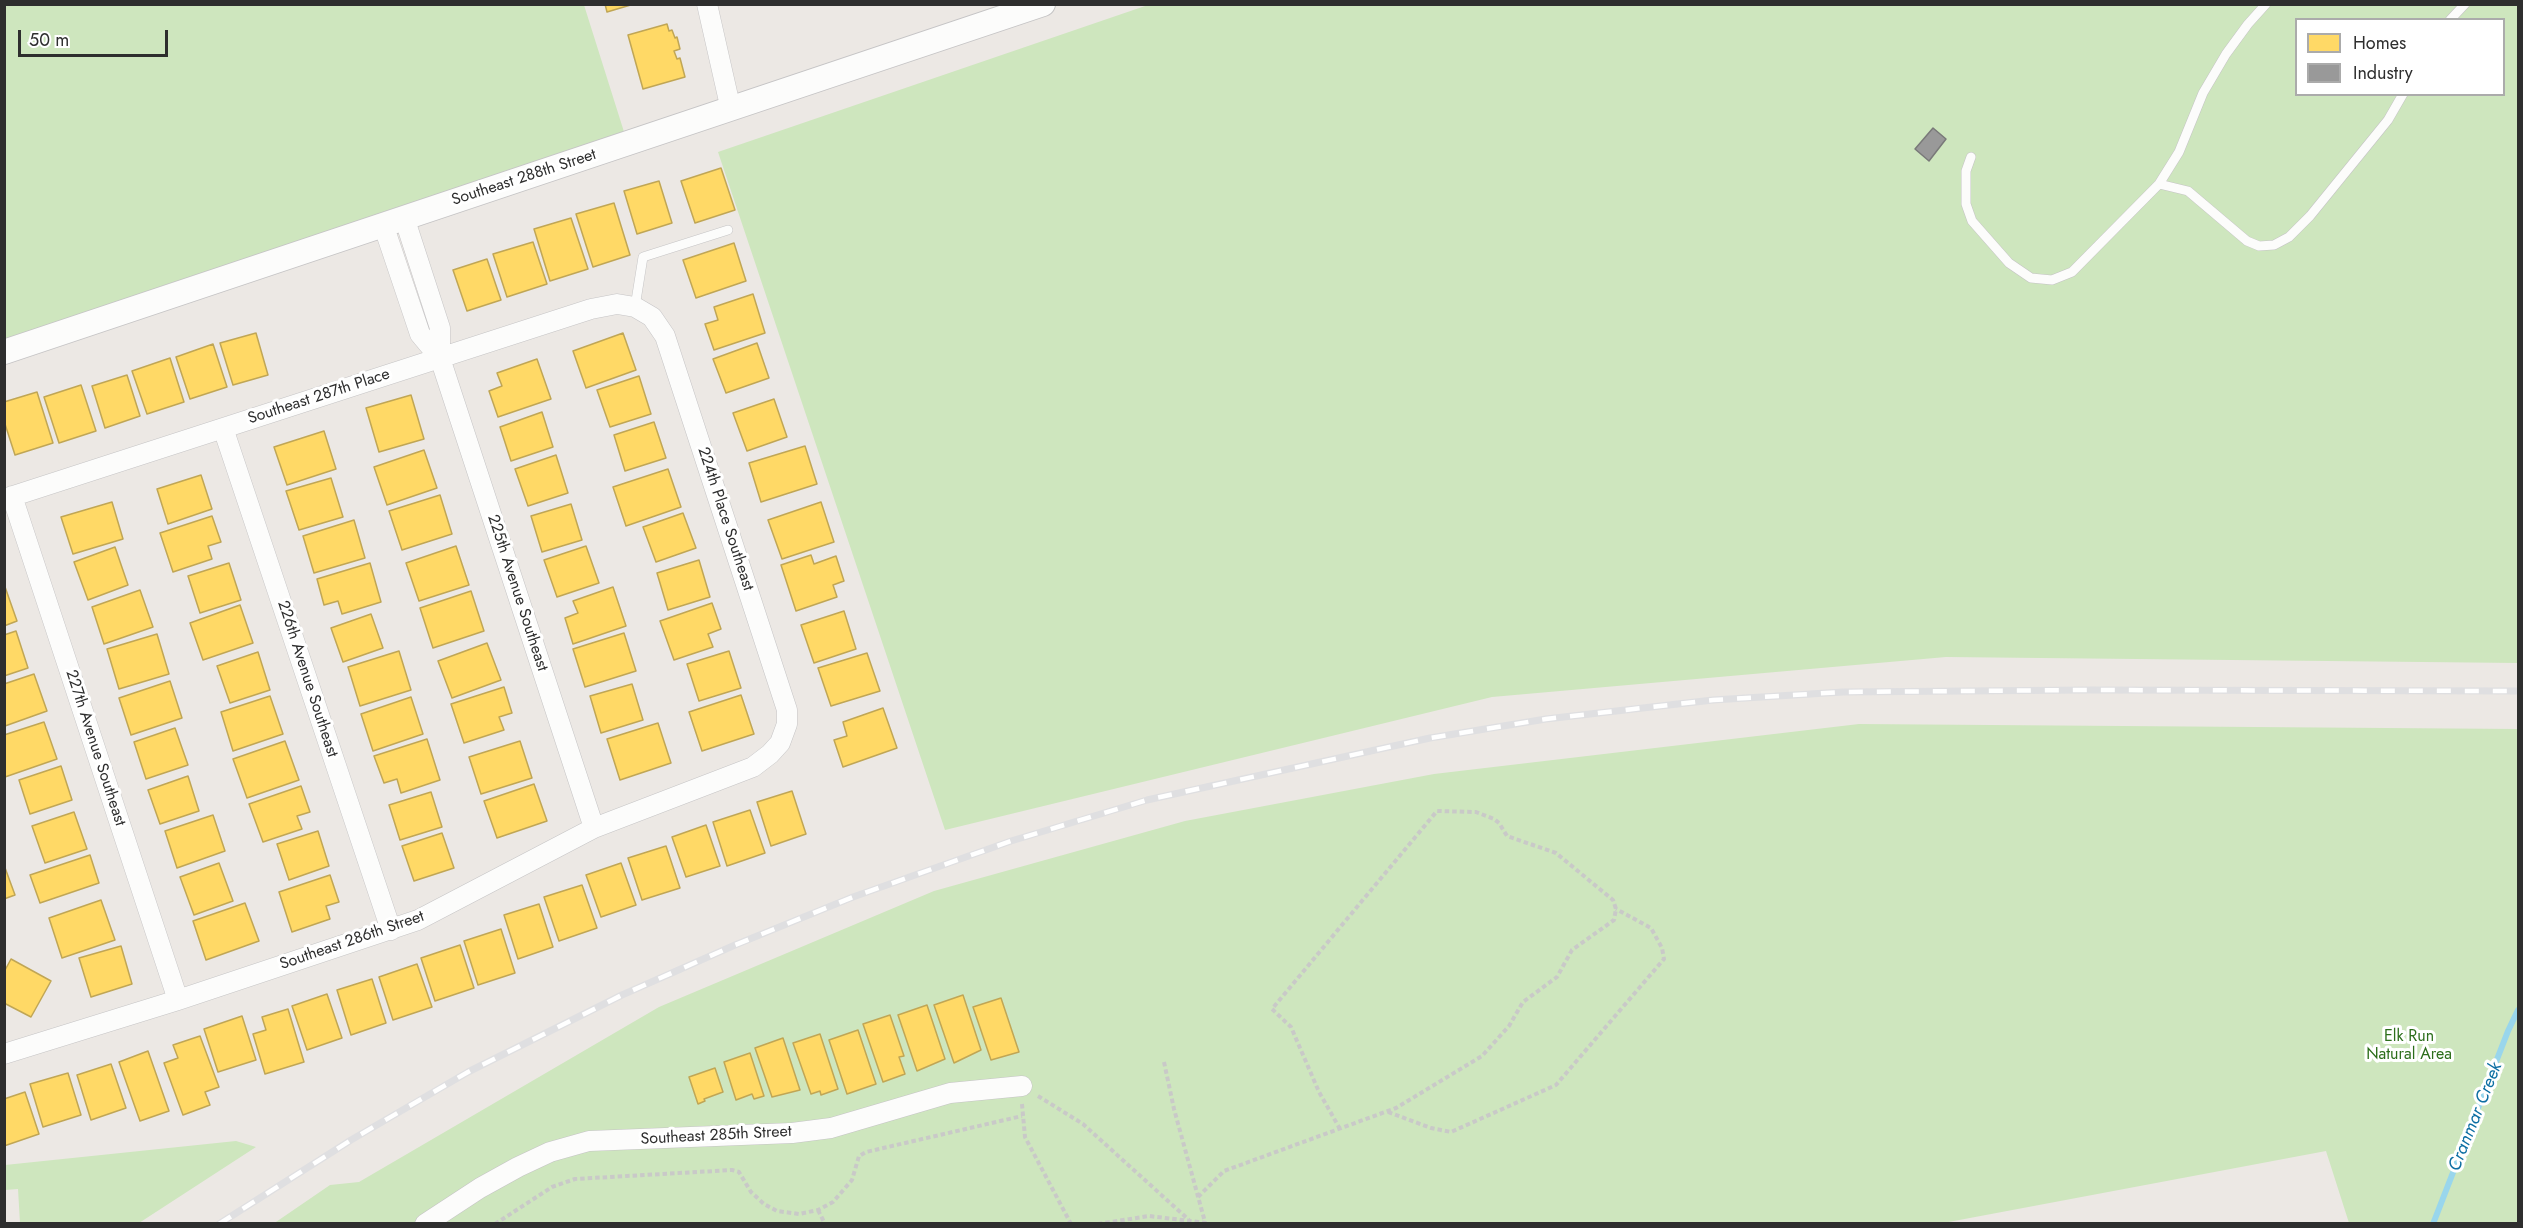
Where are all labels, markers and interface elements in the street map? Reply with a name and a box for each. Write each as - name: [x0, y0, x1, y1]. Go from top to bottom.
- scale bar: [21, 18, 171, 56]
- legend: [2295, 18, 2505, 96]
- text: 50 m: [29, 27, 69, 53]
- text: Homes: [2353, 30, 2406, 56]
- text: Industry: [2353, 60, 2413, 86]
- street label: Southeast 288th Street: [449, 146, 599, 210]
- street label: Southeast 287th Place: [246, 365, 392, 429]
- street label: 224th Place Southeast: [693, 445, 757, 593]
- street label: 225th Avenue Southeast: [483, 512, 551, 674]
- street label: 226th Avenue Southeast: [273, 598, 341, 760]
- street label: 227th Avenue Southeast: [61, 668, 129, 828]
- street label: Southeast 286th Street: [277, 907, 427, 975]
- park label: Elk Run Natural Area: [2366, 1027, 2452, 1065]
- water label: Cranmar Creek: [2444, 1059, 2508, 1175]
- street label: Southeast 285th Street: [640, 1122, 792, 1150]

